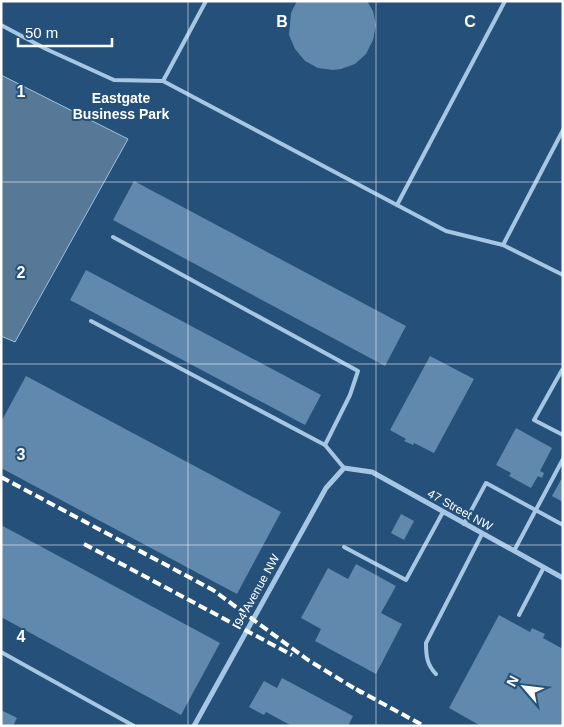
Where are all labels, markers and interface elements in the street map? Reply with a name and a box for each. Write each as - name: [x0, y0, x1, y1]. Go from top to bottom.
- text: B: [276, 13, 288, 30]
- text: C: [464, 13, 476, 30]
- scale bar: [18, 15, 111, 47]
- text: 50 m: [25, 24, 58, 41]
- text: 1: [17, 83, 26, 100]
- district label: Eastgate Business Park: [73, 90, 169, 122]
- text: 2: [17, 264, 26, 281]
- text: 3: [17, 446, 26, 463]
- street label: 47 Street NW: [425, 486, 495, 534]
- street label: 94 Avenue NW: [232, 551, 283, 628]
- text: 4: [17, 628, 26, 645]
- north arrow: [499, 662, 549, 712]
- text: N: [503, 673, 522, 689]

